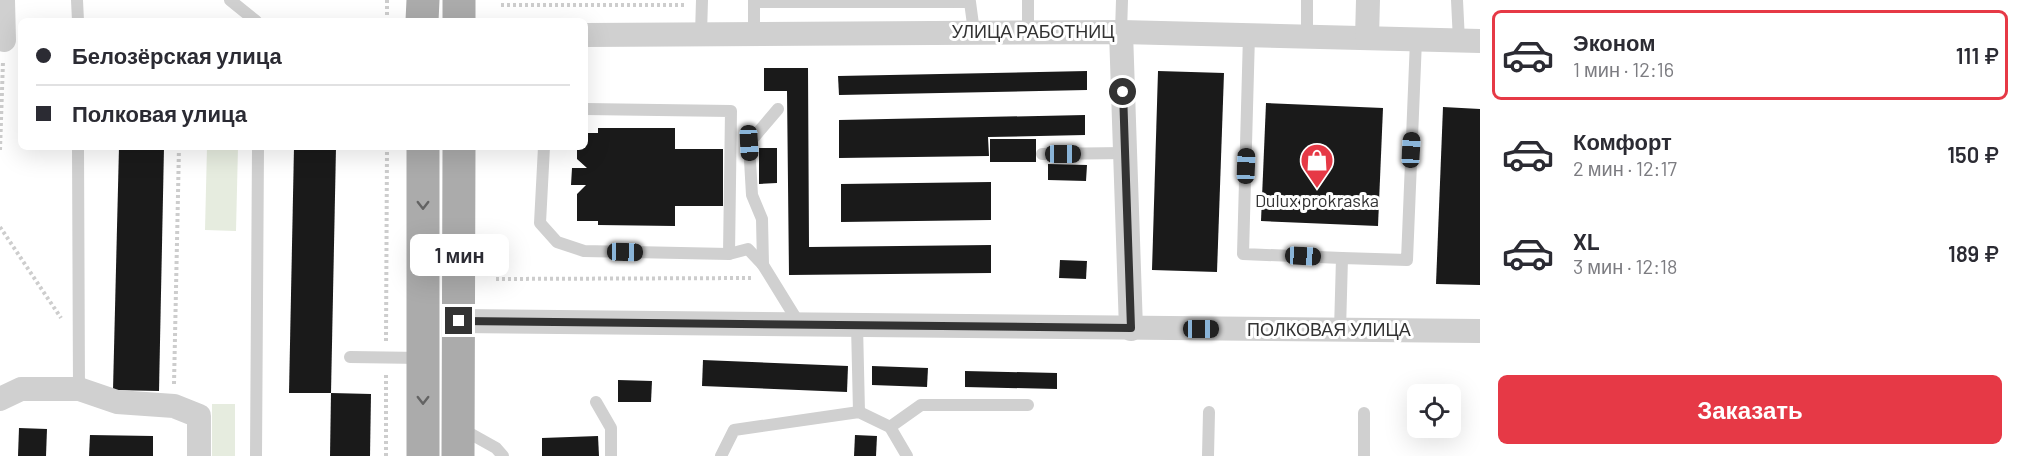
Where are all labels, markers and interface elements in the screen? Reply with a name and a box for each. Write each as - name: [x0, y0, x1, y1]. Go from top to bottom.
- street label: УЛИЦА РАБОТНИЦ: [951, 20, 1115, 42]
- icon: car: [1501, 28, 1555, 82]
- text: Эконом: [1573, 29, 1656, 55]
- text: Белозёрская улица: [72, 42, 282, 68]
- text: 111 ₽: [1956, 42, 1999, 68]
- text: 1 мин · 12:16: [1573, 57, 1674, 81]
- route start: [1109, 78, 1136, 105]
- text: Полковая улица: [72, 100, 247, 126]
- car: [739, 125, 759, 161]
- icon: car: [1501, 127, 1555, 181]
- text: Комфорт: [1573, 128, 1672, 154]
- car: [1401, 132, 1421, 168]
- text: 150 ₽: [1947, 141, 1999, 167]
- shop icon: Dulux prokraska: [1299, 142, 1335, 189]
- car: [1045, 145, 1081, 163]
- car: [1236, 148, 1256, 184]
- text: 2 мин · 12:17: [1573, 156, 1677, 180]
- place label: Dulux prokraska: [1255, 189, 1379, 211]
- one-way arrow: [417, 201, 429, 210]
- icon: car: [1501, 226, 1555, 280]
- text: XL: [1573, 228, 1599, 254]
- callout: 1 мин: [410, 234, 508, 276]
- text: 189 ₽: [1948, 240, 1999, 266]
- text: 1 мин: [434, 243, 485, 267]
- car: [607, 243, 643, 261]
- car: [1285, 246, 1321, 266]
- text: 3 мин · 12:18: [1573, 254, 1677, 278]
- route end: [445, 307, 472, 334]
- street label: ПОЛКОВАЯ УЛИЦА: [1247, 318, 1411, 340]
- car: [1183, 320, 1219, 338]
- button: Заказать: [1498, 375, 2002, 444]
- map controls: [1407, 384, 1461, 438]
- button: locate: [1407, 384, 1461, 438]
- one-way arrow: [417, 396, 429, 405]

